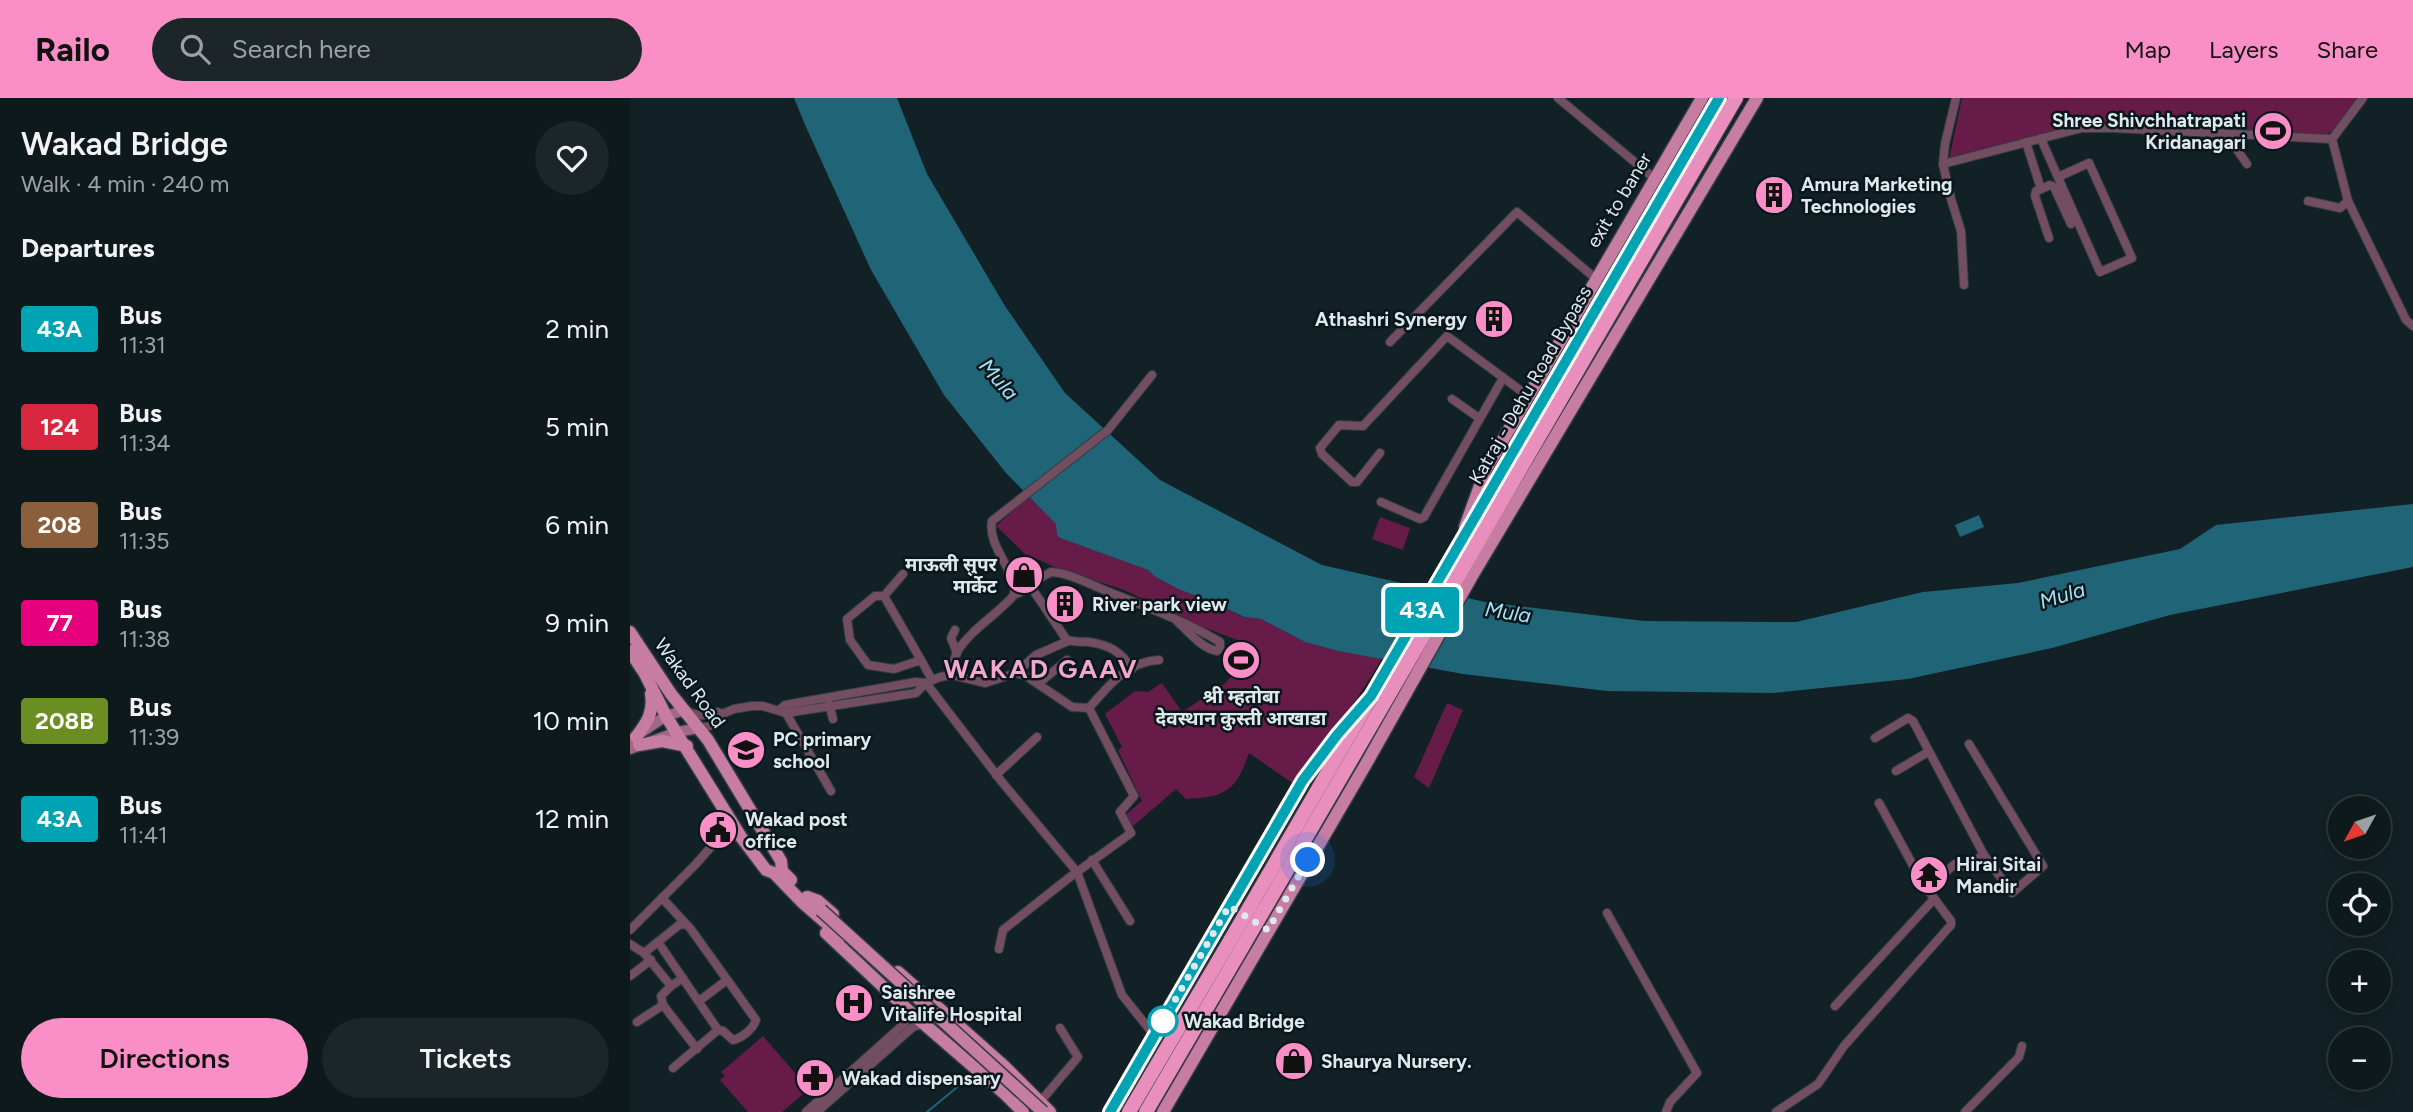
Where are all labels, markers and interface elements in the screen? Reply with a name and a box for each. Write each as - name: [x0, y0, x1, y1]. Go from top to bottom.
- search box: [152, 18, 642, 81]
- text: Railo: [35, 30, 110, 69]
- icon: search: [176, 30, 214, 68]
- text: Search here: [232, 33, 371, 65]
- text: Map: [2124, 35, 2171, 64]
- text: Layers: [2209, 35, 2278, 64]
- text: Share: [2316, 35, 2378, 64]
- place label: Shree Shivchhatrapati Kridanagari: [2052, 109, 2246, 154]
- sports icon: Shree Shivchhatrapati Kridanagari: [2252, 110, 2294, 152]
- button: heart: [535, 121, 609, 195]
- text: Wakad Bridge: [21, 124, 228, 163]
- street label: exit to baner: [1582, 148, 1657, 252]
- text: Walk · 4 min · 240 m: [21, 170, 229, 198]
- place label: Amura Marketing Technologies: [1801, 173, 1952, 218]
- building icon: Amura Marketing Technologies: [1753, 174, 1795, 216]
- text: Departures: [21, 232, 155, 264]
- street label: Katraj - Dehu Road Bypass: [1464, 282, 1596, 488]
- building icon: Athashri Synergy: [1473, 298, 1515, 340]
- text: Bus: [119, 299, 162, 331]
- place label: Athashri Synergy: [1315, 308, 1467, 331]
- text: 2 min: [545, 313, 609, 345]
- text: 43A: [37, 314, 82, 343]
- text: 11:31: [119, 331, 166, 359]
- water label: Mula: [974, 353, 1024, 405]
- text: Bus: [119, 397, 162, 429]
- text: 5 min: [545, 411, 609, 443]
- text: 124: [40, 412, 79, 441]
- text: 11:34: [119, 429, 171, 457]
- text: Bus: [119, 495, 162, 527]
- text: 6 min: [545, 509, 609, 541]
- text: 208: [37, 510, 82, 539]
- text: 11:35: [119, 527, 170, 555]
- place label: माऊली सुपर मार्केट: [905, 553, 998, 598]
- shop icon: माऊली सुपर मार्केट: [1003, 554, 1045, 596]
- water label: Mula: [2036, 576, 2088, 614]
- building icon: River park view: [1044, 583, 1086, 625]
- line badge: 43A: [1382, 587, 1462, 633]
- text: Bus: [119, 593, 162, 625]
- place label: River park view: [1092, 593, 1227, 616]
- text: 43A: [1399, 595, 1445, 624]
- water label: Mula: [1483, 596, 1533, 628]
- text: 9 min: [545, 607, 609, 639]
- text: 77: [46, 608, 73, 637]
- text: 11:38: [119, 625, 170, 653]
- street label: Wakad Road: [650, 634, 730, 732]
- sports icon: श्री म्हतोबा देवस्थान कुस्ती आखाडा: [1220, 639, 1262, 681]
- district label: WAKAD GAAV: [943, 653, 1139, 685]
- place label: श्री म्हतोबा देवस्थान कुस्ती आखाडा: [1156, 685, 1327, 731]
- text: Bus: [129, 691, 172, 723]
- text: 10 min: [533, 705, 609, 737]
- text: 208B: [35, 706, 94, 735]
- text: 11:39: [129, 723, 179, 751]
- place label: PC primary school: [773, 728, 871, 773]
- school or university icon: PC primary school: [725, 729, 767, 771]
- text: Bus: [119, 789, 162, 821]
- north arrow: [2328, 796, 2390, 859]
- map controls: [2328, 796, 2391, 1090]
- text: 12 min: [535, 803, 609, 835]
- text: 43A: [37, 804, 82, 833]
- place label: Wakad post office: [745, 808, 848, 853]
- public building icon: Wakad post office: [697, 809, 739, 851]
- text: 11:41: [119, 821, 168, 849]
- your location: [1290, 842, 1325, 877]
- place label: Hirai Sitai Mandir: [1956, 853, 2041, 898]
- temple icon: Hirai Sitai Mandir: [1908, 854, 1950, 896]
- button: locate: [2328, 873, 2391, 936]
- button: +: [2328, 950, 2391, 1013]
- place label: Saishree Vitalife Hospital: [881, 981, 1022, 1026]
- hospital icon: Saishree Vitalife Hospital: [833, 982, 875, 1024]
- marker: Wakad Bridge: [1148, 1006, 1178, 1036]
- place label: Wakad Bridge: [1184, 1010, 1305, 1033]
- button: Directions: [21, 1018, 308, 1098]
- button: Tickets: [322, 1018, 609, 1098]
- button: −: [2328, 1027, 2391, 1090]
- shop icon: Shaurya Nursery.: [1273, 1040, 1315, 1082]
- place label: Shaurya Nursery.: [1321, 1050, 1472, 1073]
- pharmacy icon: Wakad dispensary: [794, 1057, 836, 1099]
- place label: Wakad dispensary: [842, 1067, 1001, 1090]

